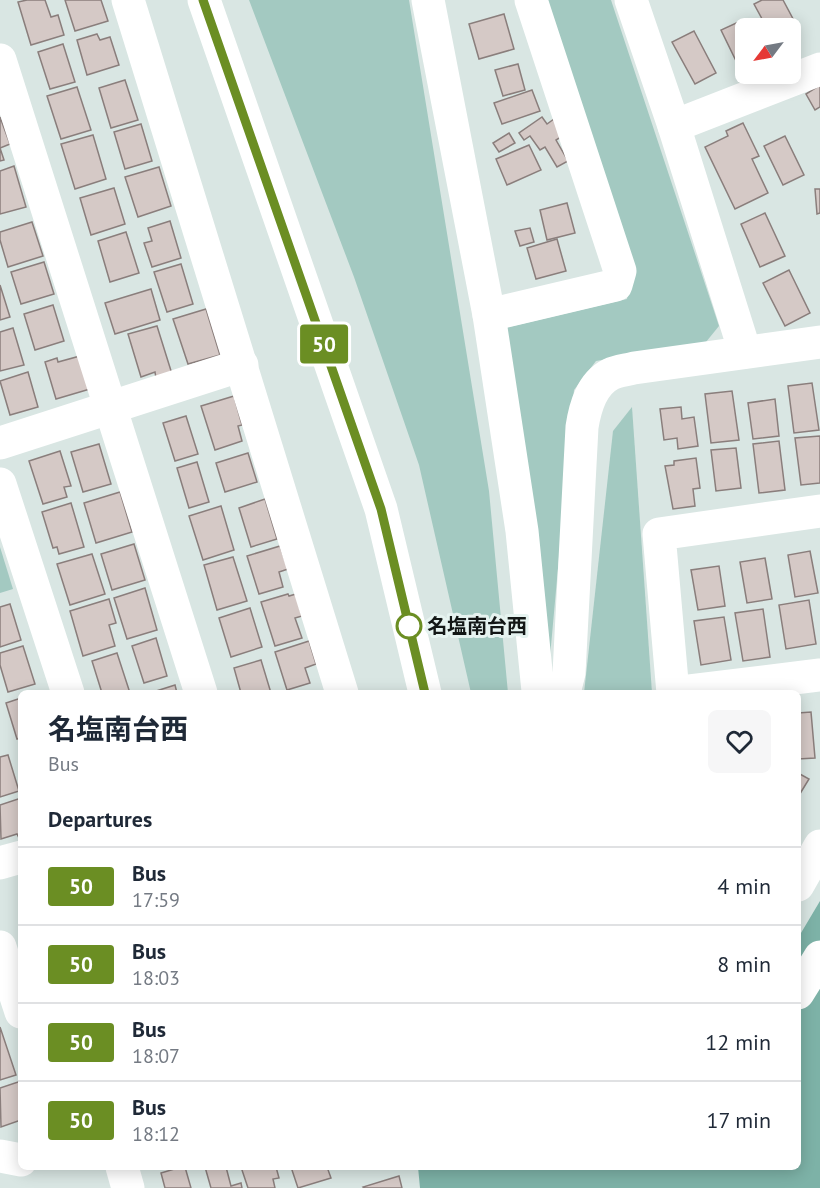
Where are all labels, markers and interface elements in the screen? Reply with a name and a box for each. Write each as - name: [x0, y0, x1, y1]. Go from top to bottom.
- north arrow: [735, 18, 801, 84]
- map controls: [735, 18, 801, 84]
- line badge: 50: [297, 324, 351, 364]
- text: 50: [312, 331, 336, 358]
- marker: 名塩南台西: [396, 613, 422, 639]
- place label: 名塩南台西: [427, 613, 527, 639]
- text: 名塩南台西: [48, 710, 188, 747]
- button: heart: [708, 710, 771, 773]
- text: Bus: [48, 751, 79, 777]
- text: Departures: [48, 805, 152, 833]
- text: Bus: [132, 859, 166, 887]
- text: 4 min: [717, 872, 771, 900]
- text: 50: [69, 873, 93, 900]
- text: 17:59: [132, 887, 180, 913]
- text: Bus: [132, 937, 166, 965]
- text: 8 min: [717, 950, 771, 978]
- text: 50: [69, 951, 93, 978]
- text: 18:03: [132, 965, 180, 991]
- text: Bus: [132, 1015, 166, 1043]
- text: 12 min: [705, 1028, 771, 1056]
- text: 50: [69, 1029, 93, 1056]
- text: 18:07: [132, 1043, 180, 1069]
- text: Bus: [132, 1093, 166, 1121]
- text: 17 min: [707, 1106, 771, 1134]
- text: 50: [69, 1107, 93, 1134]
- text: 18:12: [132, 1121, 180, 1147]

